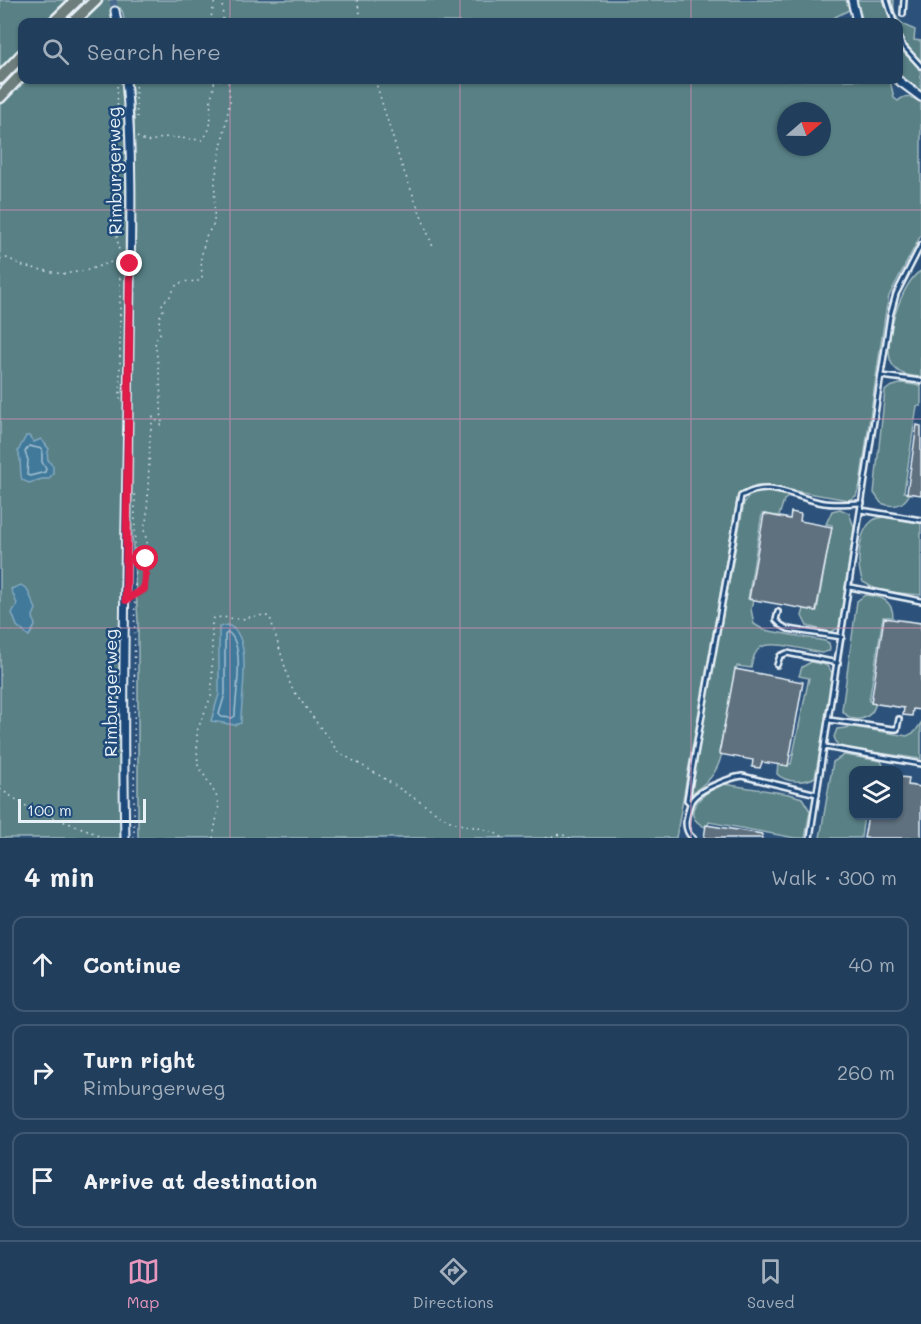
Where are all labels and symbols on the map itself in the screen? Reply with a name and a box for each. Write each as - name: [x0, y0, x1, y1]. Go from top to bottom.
- north arrow: [777, 102, 831, 156]
- street label: Rimburgerweg: [101, 107, 127, 235]
- route end: [116, 250, 142, 276]
- route start: [132, 545, 158, 571]
- street label: Rimburgerweg: [98, 629, 122, 757]
- scale bar: [18, 796, 146, 824]

